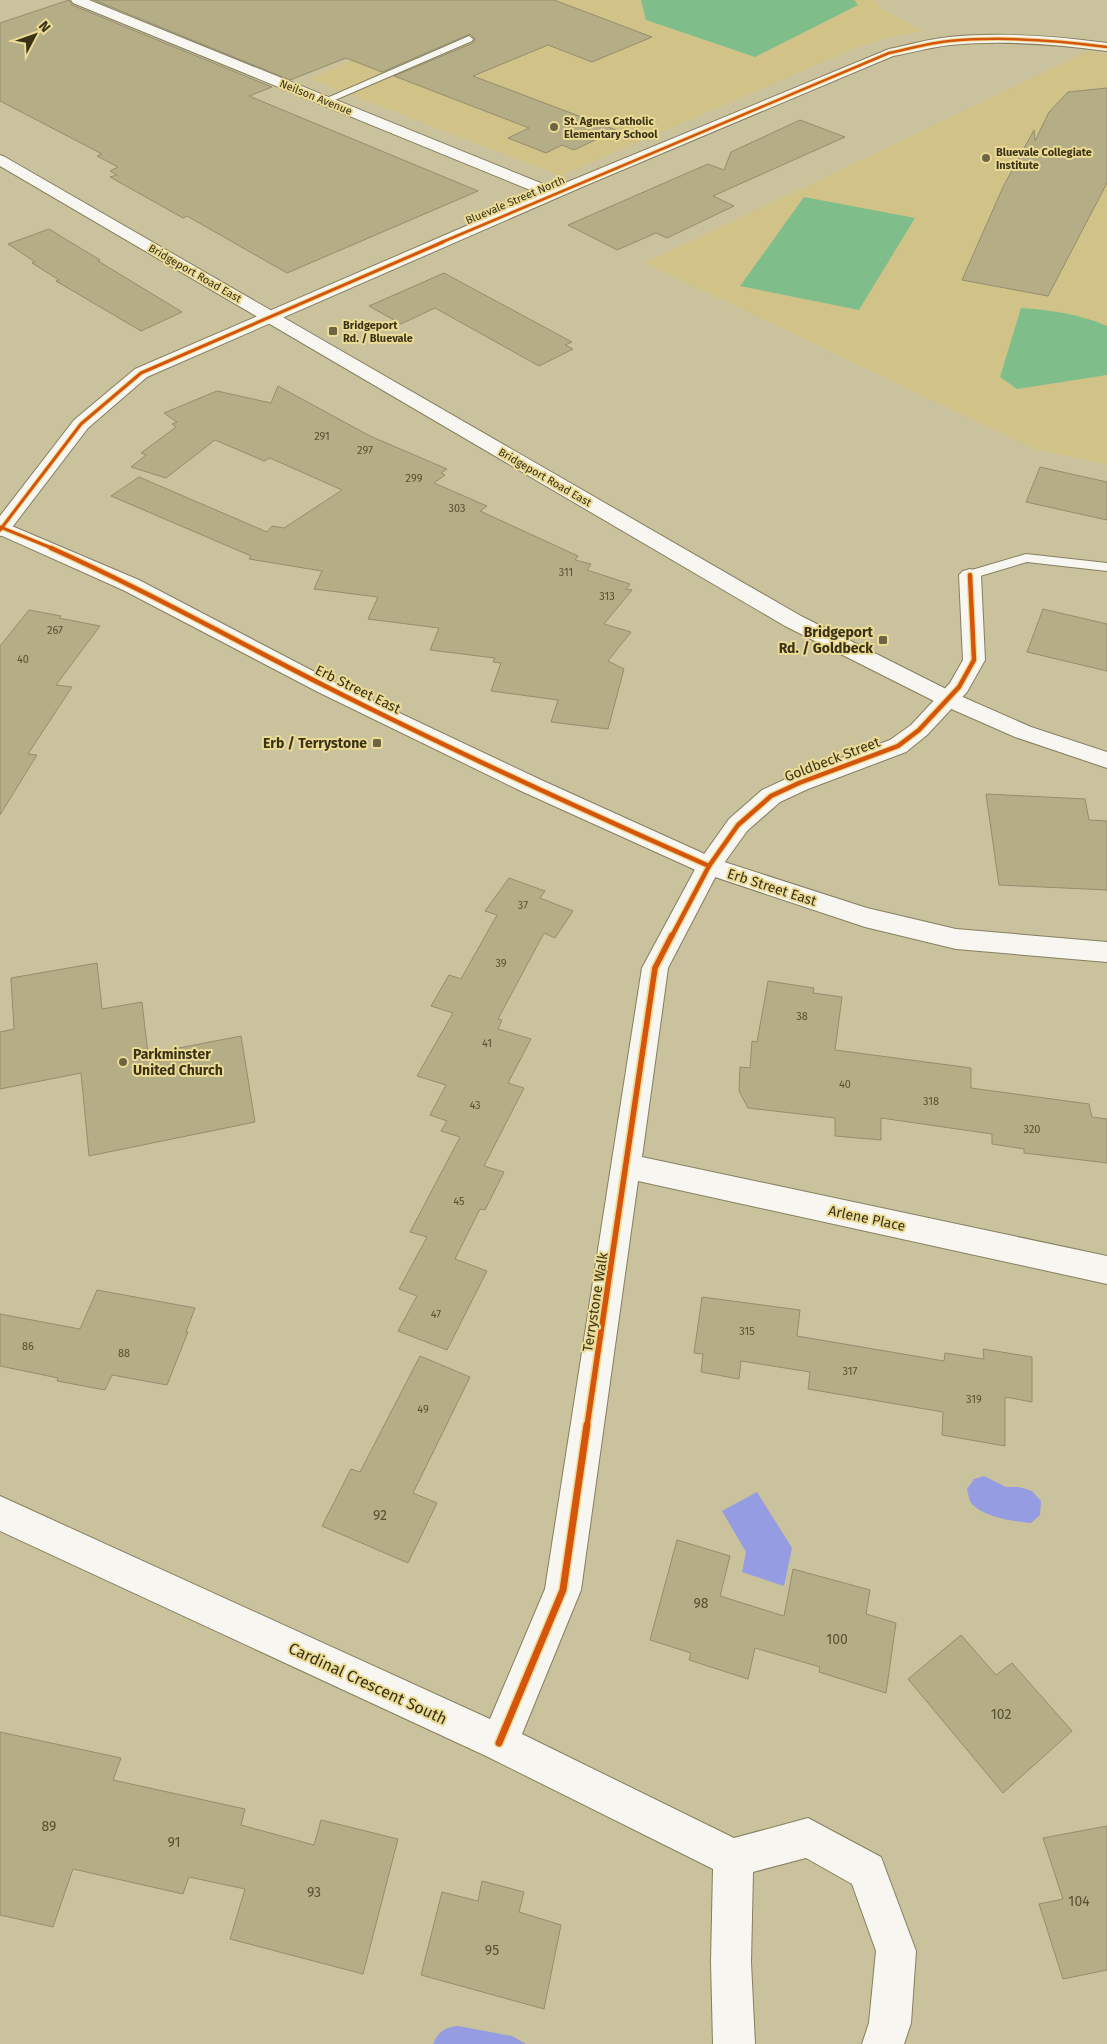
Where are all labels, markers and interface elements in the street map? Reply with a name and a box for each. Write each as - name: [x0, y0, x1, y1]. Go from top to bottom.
- north arrow: [10, 10, 60, 60]
- text: N: [35, 18, 54, 36]
- street label: Neilson Avenue: [278, 77, 354, 118]
- place label: St. Agnes Catholic Elementary School: [564, 115, 658, 141]
- marker: St. Agnes Catholic Elementary School: [548, 121, 560, 133]
- place label: Bluevale Collegiate Institute: [996, 146, 1092, 172]
- marker: Bluevale Collegiate Institute: [980, 152, 992, 164]
- street label: Bluevale Street North: [463, 174, 567, 227]
- street label: Bridgeport Road East: [146, 241, 244, 305]
- place label: Bridgeport Rd. / Bluevale: [343, 319, 413, 345]
- marker: Bridgeport Rd. / Bluevale: [327, 325, 339, 337]
- house number: 291: [314, 430, 330, 443]
- house number: 297: [357, 444, 373, 457]
- street label: Bridgeport Road East: [496, 445, 594, 509]
- house number: 299: [406, 472, 423, 485]
- house number: 303: [448, 502, 466, 515]
- house number: 311: [559, 566, 573, 579]
- house number: 313: [599, 590, 615, 603]
- house number: 267: [47, 624, 63, 637]
- place label: Bridgeport Rd. / Goldbeck: [779, 624, 874, 657]
- marker: Bridgeport Rd. / Goldbeck: [877, 634, 889, 646]
- house number: 40: [17, 653, 29, 666]
- street label: Erb Street East: [312, 661, 404, 718]
- street label: Goldbeck Street: [782, 733, 883, 785]
- place label: Erb / Terrystone: [263, 735, 367, 752]
- marker: Erb / Terrystone: [371, 737, 383, 749]
- street label: Erb Street East: [725, 865, 820, 910]
- house number: 37: [518, 899, 528, 912]
- house number: 39: [495, 957, 507, 970]
- house number: 38: [796, 1010, 808, 1023]
- house number: 41: [482, 1037, 492, 1050]
- place label: Parkminster United Church: [133, 1046, 223, 1079]
- marker: Parkminster United Church: [117, 1056, 129, 1068]
- house number: 40: [839, 1078, 851, 1091]
- house number: 318: [923, 1095, 939, 1108]
- house number: 43: [469, 1099, 481, 1112]
- house number: 320: [1024, 1123, 1040, 1136]
- house number: 45: [453, 1195, 465, 1208]
- street label: Arlene Place: [827, 1202, 907, 1235]
- street label: Terrystone Walk: [579, 1250, 612, 1353]
- house number: 47: [431, 1308, 441, 1321]
- house number: 315: [739, 1325, 755, 1338]
- house number: 86: [22, 1340, 34, 1353]
- house number: 88: [118, 1347, 130, 1360]
- house number: 317: [843, 1365, 858, 1378]
- house number: 319: [966, 1393, 982, 1406]
- house number: 49: [417, 1403, 429, 1416]
- house number: 92: [373, 1507, 387, 1524]
- house number: 98: [693, 1595, 709, 1612]
- house number: 100: [826, 1631, 848, 1648]
- street label: Cardinal Crescent South: [286, 1638, 450, 1729]
- house number: 102: [991, 1706, 1011, 1723]
- house number: 89: [42, 1818, 56, 1835]
- house number: 91: [167, 1834, 181, 1851]
- house number: 93: [307, 1884, 321, 1901]
- house number: 104: [1068, 1893, 1090, 1910]
- house number: 95: [485, 1942, 499, 1959]

